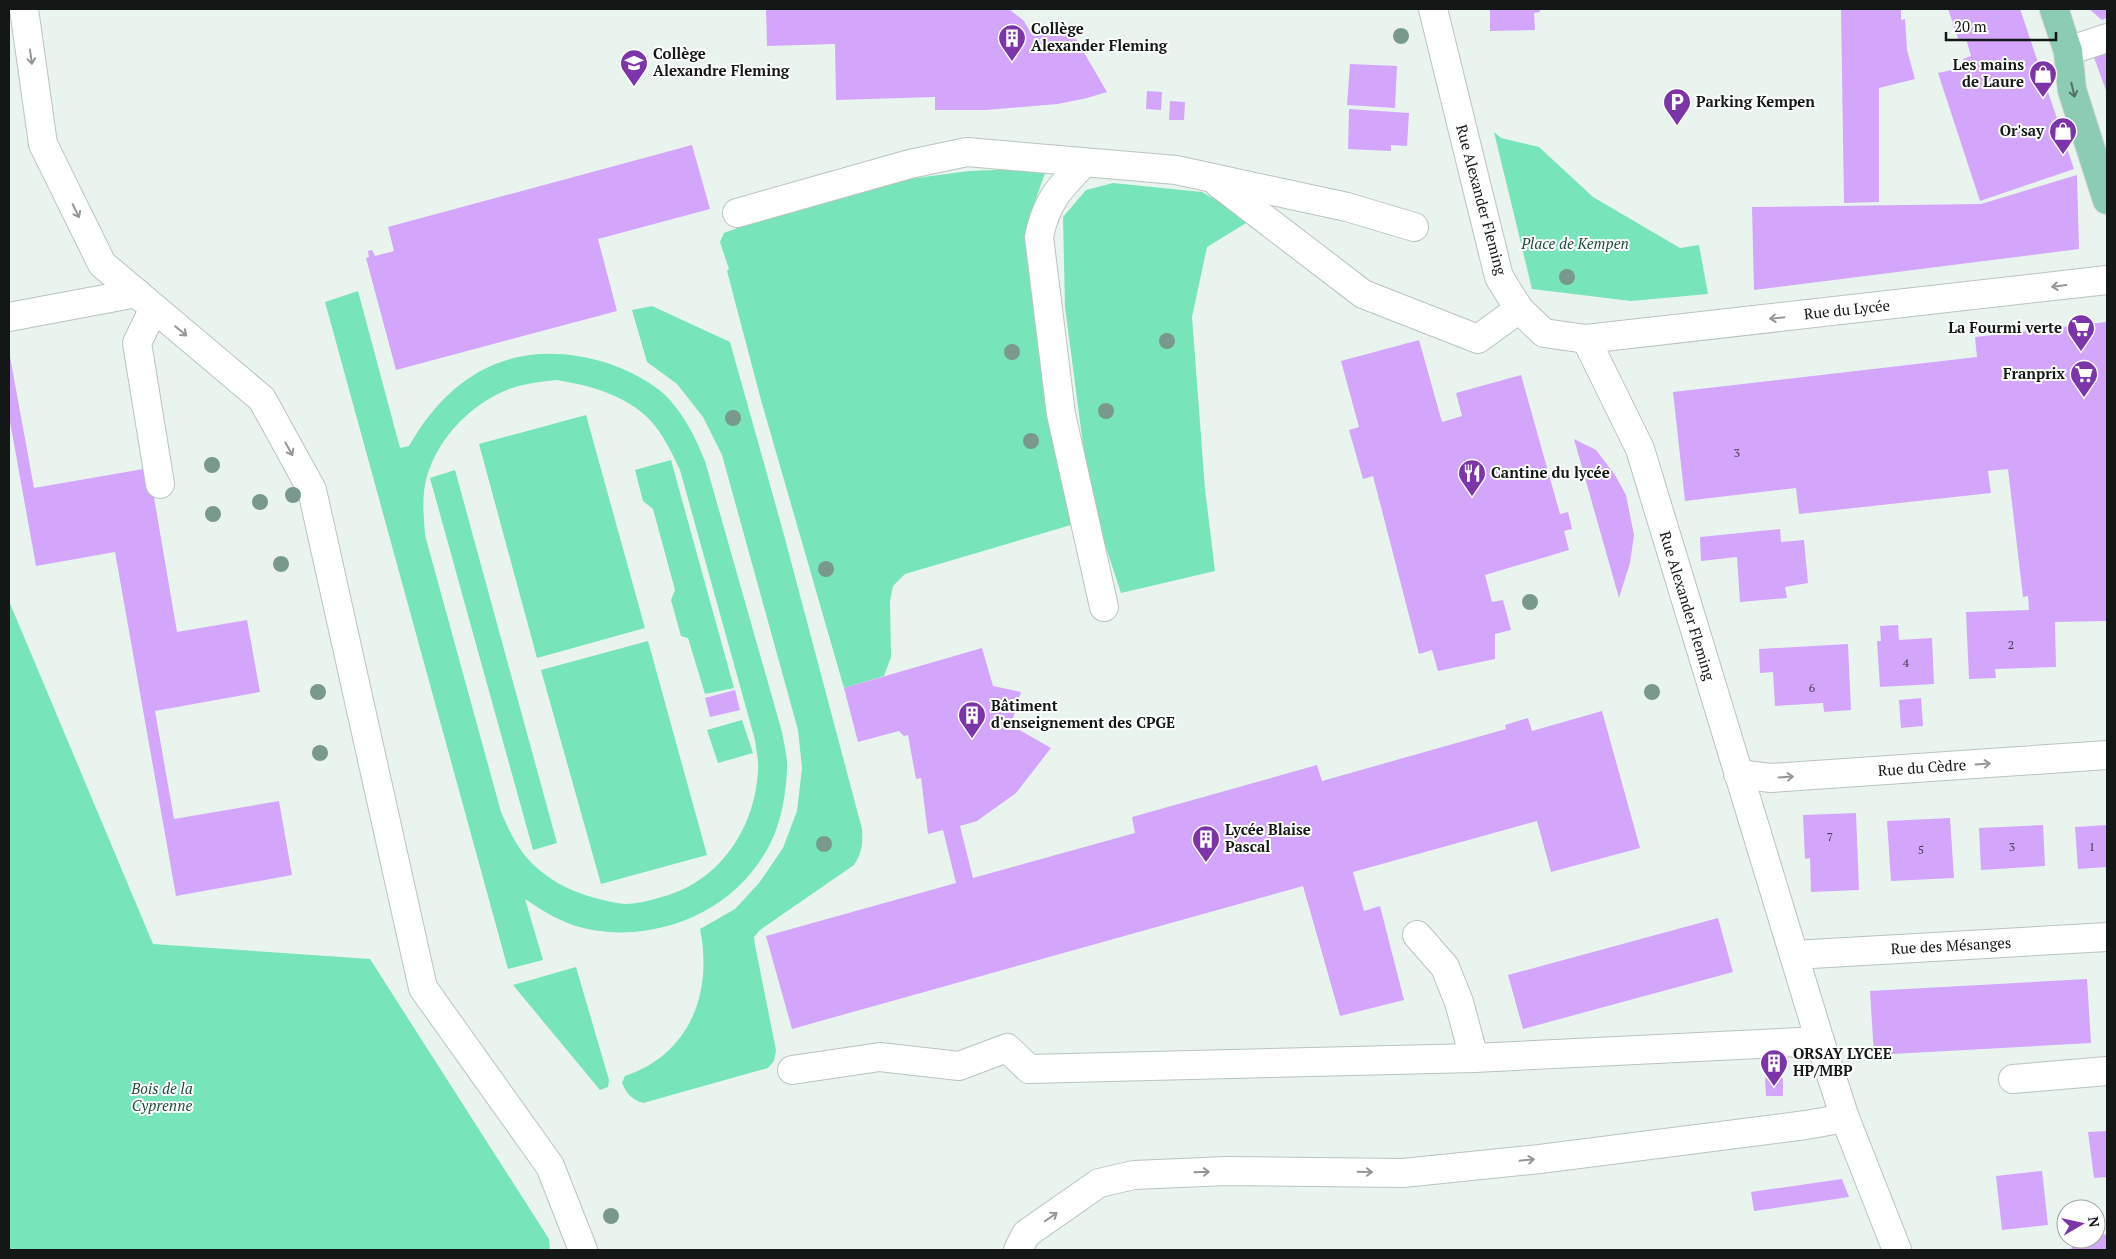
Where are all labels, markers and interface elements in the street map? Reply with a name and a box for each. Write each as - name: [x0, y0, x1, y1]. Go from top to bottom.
- scale bar: [1946, 10, 2056, 42]
- text: 20 m: [1954, 16, 1987, 36]
- place label: Collège Alexander Fleming: [1031, 18, 1168, 55]
- building icon: Collège Alexander Fleming: [997, 23, 1027, 62]
- place label: Collège Alexandre Fleming: [653, 43, 790, 80]
- school or university icon: Collège Alexandre Fleming: [619, 48, 649, 87]
- one-way arrow: [26, 49, 36, 65]
- place label: Les mains de Laure: [1953, 54, 2024, 91]
- shop icon: Les mains de Laure: [2028, 59, 2058, 98]
- one-way arrow: [2069, 81, 2078, 97]
- parking icon: Parking Kempen: [1662, 87, 1692, 126]
- place label: Parking Kempen: [1696, 91, 1815, 111]
- shop icon: Or'say: [2048, 116, 2078, 155]
- place label: Or'say: [2000, 120, 2045, 140]
- street label: Rue Alexander Fleming: [1452, 122, 1512, 278]
- one-way arrow: [72, 203, 81, 218]
- park label: Place de Kempen: [1520, 233, 1629, 253]
- one-way arrow: [2051, 281, 2067, 291]
- street label: Rue du Lycée: [1803, 295, 1891, 323]
- one-way arrow: [1769, 313, 1785, 323]
- supermarket icon: La Fourmi verte: [2066, 313, 2096, 352]
- place label: La Fourmi verte: [1948, 317, 2062, 337]
- one-way arrow: [175, 325, 188, 336]
- supermarket icon: Franprix: [2069, 359, 2099, 398]
- place label: Franprix: [2003, 363, 2066, 383]
- one-way arrow: [285, 441, 295, 455]
- house number: 3: [1734, 445, 1740, 460]
- restaurant icon: Cantine du lycée: [1457, 458, 1487, 497]
- place label: Cantine du lycée: [1491, 462, 1610, 482]
- street label: Rue Alexander Fleming: [1656, 529, 1721, 684]
- house number: 2: [2008, 637, 2014, 652]
- house number: 4: [1903, 655, 1910, 670]
- house number: 6: [1809, 680, 1816, 695]
- place label: Bâtiment d'enseignement des CPGE: [991, 695, 1175, 732]
- building icon: Bâtiment d'enseignement des CPGE: [957, 700, 987, 739]
- street label: Rue du Cèdre: [1877, 754, 1967, 780]
- one-way arrow: [1975, 759, 1991, 768]
- one-way arrow: [1778, 773, 1794, 782]
- place label: Lycée Blaise Pascal: [1225, 819, 1311, 856]
- building icon: Lycée Blaise Pascal: [1191, 824, 1221, 863]
- house number: 7: [1827, 829, 1833, 844]
- house number: 3: [2009, 839, 2015, 854]
- house number: 1: [2089, 839, 2095, 854]
- house number: 5: [1918, 842, 1924, 857]
- street label: Rue des Mésanges: [1890, 932, 2012, 958]
- place label: ORSAY LYCEE HP/MBP: [1793, 1043, 1892, 1080]
- building icon: ORSAY LYCEE HP/MBP: [1759, 1048, 1789, 1087]
- park label: Bois de la Cyprenne: [130, 1078, 193, 1115]
- one-way arrow: [1518, 1155, 1534, 1165]
- one-way arrow: [1194, 1167, 1210, 1176]
- one-way arrow: [1356, 1167, 1372, 1177]
- north arrow: [2056, 1199, 2106, 1249]
- one-way arrow: [1044, 1212, 1058, 1222]
- text: N: [2084, 1215, 2105, 1229]

